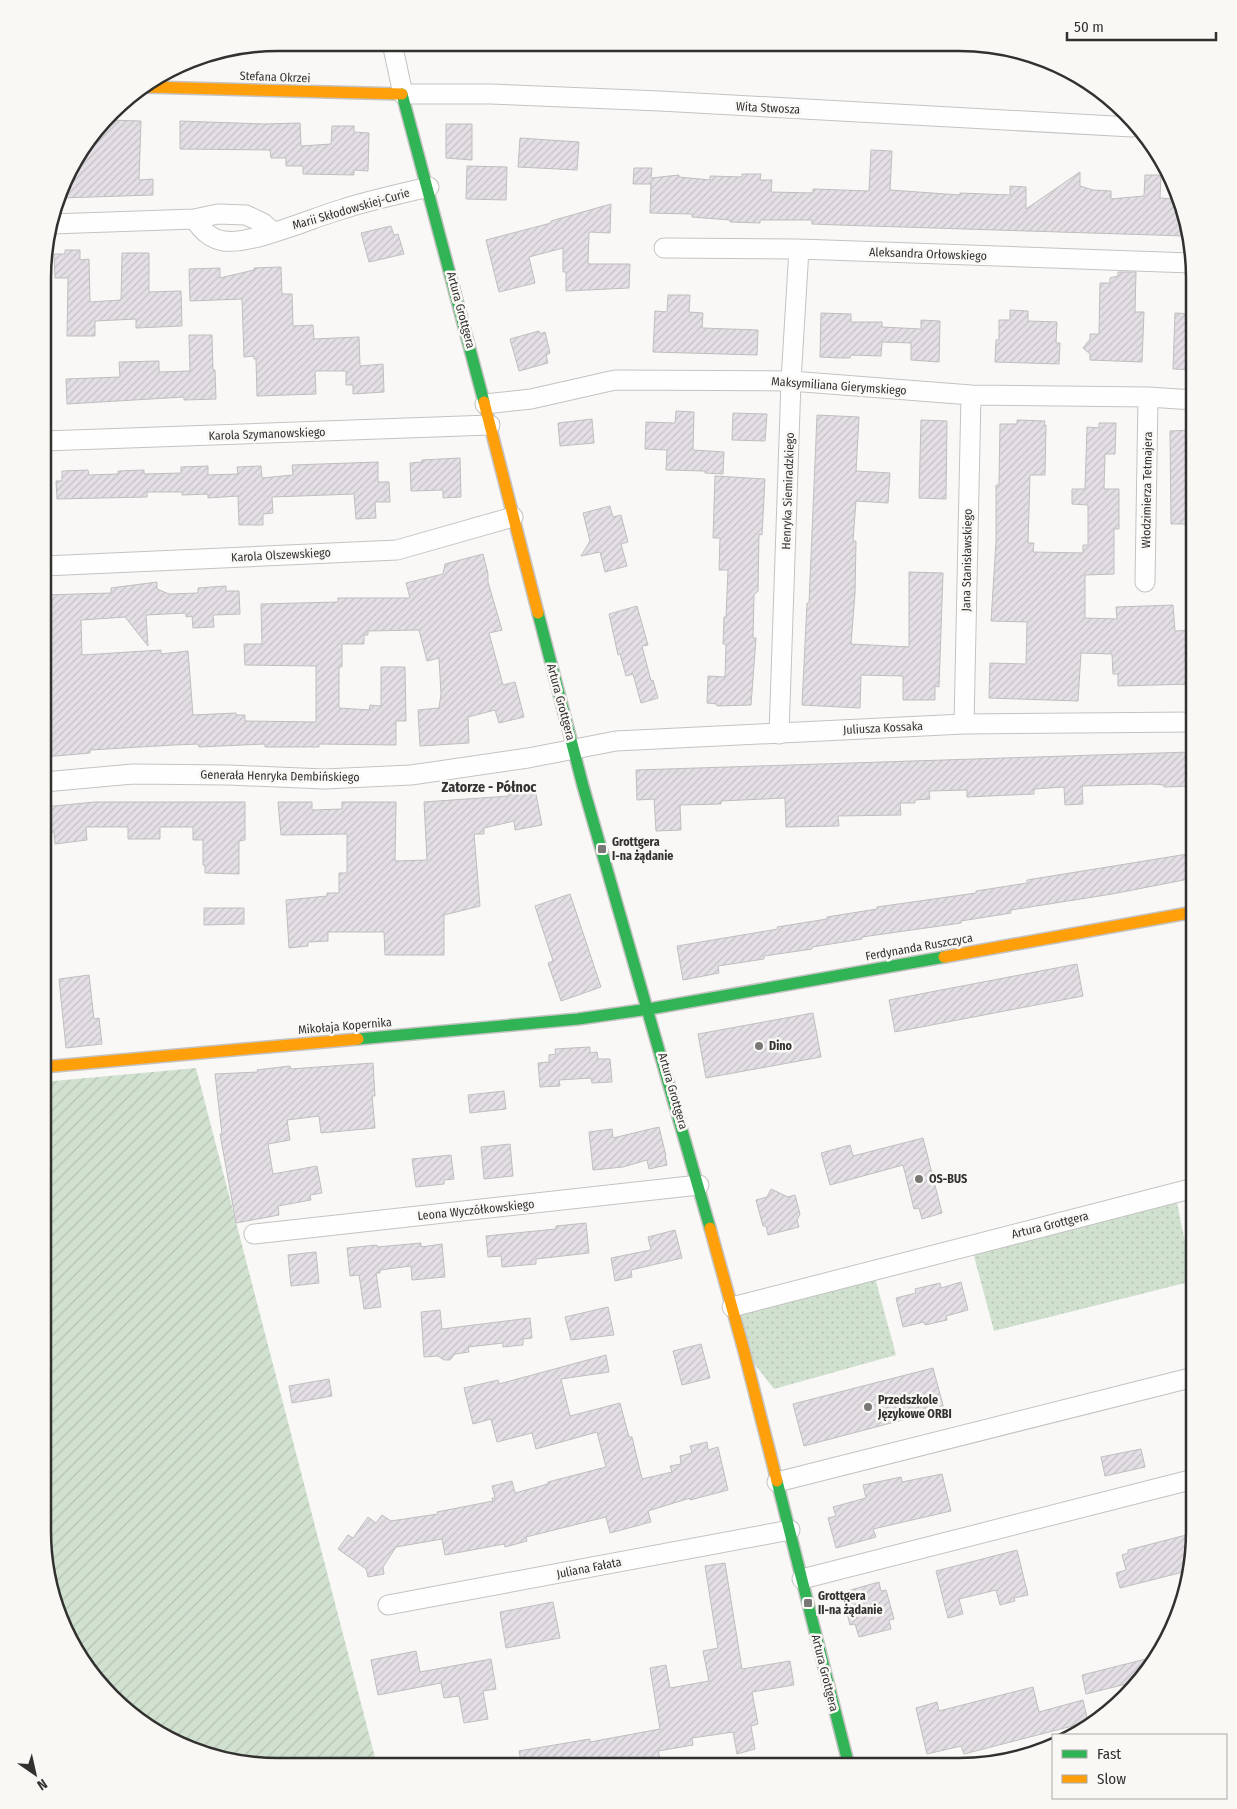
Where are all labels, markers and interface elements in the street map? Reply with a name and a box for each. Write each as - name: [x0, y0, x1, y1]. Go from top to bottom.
- scale bar: [1067, 10, 1216, 42]
- text: 50 m: [1074, 18, 1104, 36]
- street label: Stefana Okrzei: [239, 69, 311, 85]
- street label: Wita Stwosza: [736, 99, 801, 117]
- street label: Marii Skłodowskiej-Curie: [291, 185, 411, 232]
- street label: Aleksandra Orłowskiego: [869, 245, 987, 263]
- street label: Artura Grottgera: [444, 270, 478, 350]
- street label: Maksymiliana Gierymskiego: [771, 374, 907, 398]
- street label: Karola Szymanowskiego: [208, 425, 326, 443]
- street label: Włodzimierza Tetmajera: [1139, 431, 1155, 549]
- street label: Henryka Siemiradzkiego: [779, 432, 797, 550]
- street label: Jana Stanisławskiego: [959, 509, 975, 611]
- street label: Karola Olszewskiego: [231, 545, 331, 565]
- street label: Artura Grottgera: [544, 662, 578, 742]
- street label: Juliusza Kossaka: [843, 719, 924, 737]
- street label: Generała Henryka Dembińskiego: [200, 768, 360, 784]
- district label: Zatorze - Północ: [442, 779, 537, 796]
- place label: Grottgera I-na żądanie: [612, 835, 673, 864]
- marker: Grottgera I-na żądanie: [596, 843, 608, 855]
- street label: Ferdynanda Ruszczyca: [864, 931, 974, 963]
- street label: Mikołaja Kopernika: [298, 1015, 392, 1037]
- place label: Dino: [769, 1039, 793, 1053]
- marker: Dino: [753, 1040, 765, 1052]
- street label: Artura Grottgera: [655, 1051, 691, 1131]
- place label: OS-BUS: [929, 1172, 967, 1186]
- marker: OS-BUS: [913, 1173, 925, 1185]
- street label: Leona Wyczółkowskiego: [417, 1197, 535, 1223]
- street label: Artura Grottgera: [1010, 1209, 1090, 1241]
- place label: Przedszkole Językowe ORBI: [877, 1393, 952, 1421]
- marker: Przedszkole Językowe ORBI: [862, 1401, 874, 1413]
- street label: Juliana Fałata: [555, 1555, 623, 1581]
- place label: Grottgera II-na żądanie: [818, 1589, 883, 1618]
- marker: Grottgera II-na żądanie: [802, 1597, 814, 1609]
- street label: Artura Grottgera: [809, 1633, 841, 1713]
- legend: [1052, 1734, 1227, 1799]
- text: Fast: [1097, 1745, 1121, 1763]
- north arrow: [10, 1749, 60, 1799]
- text: Slow: [1097, 1770, 1126, 1788]
- text: N: [34, 1775, 50, 1794]

